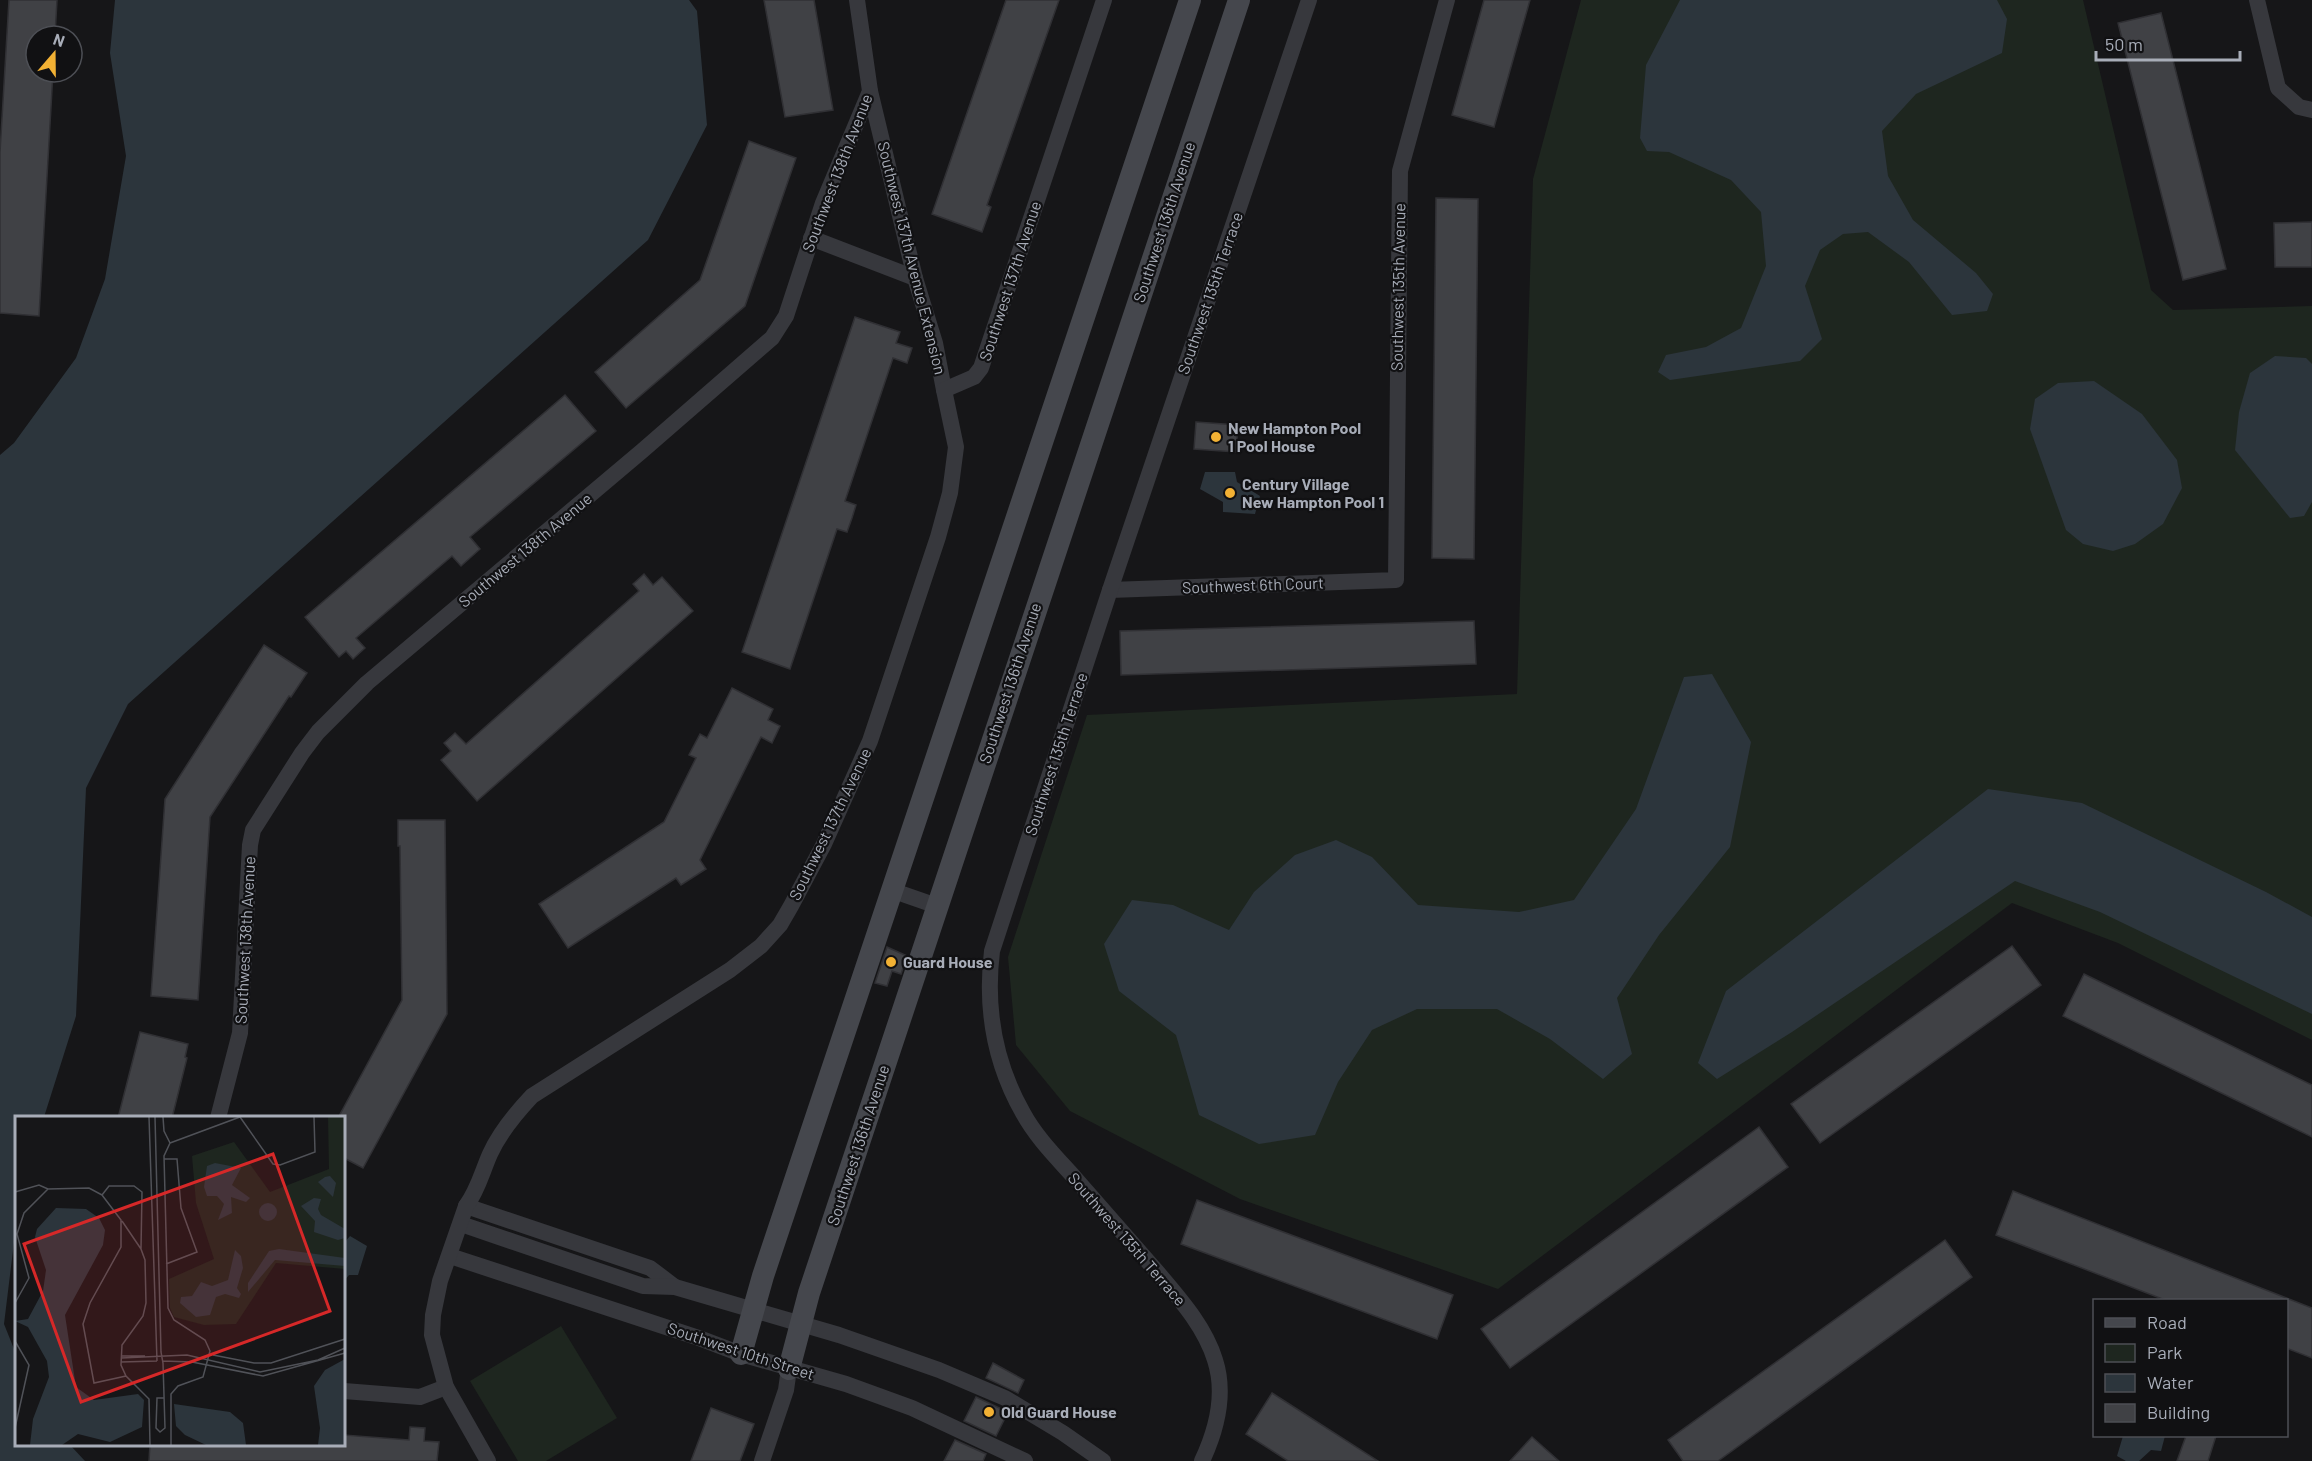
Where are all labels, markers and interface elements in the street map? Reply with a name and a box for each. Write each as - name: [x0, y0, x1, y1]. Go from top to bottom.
- north arrow: [24, 24, 84, 84]
- scale bar: [2096, 24, 2240, 62]
- text: N: [51, 29, 68, 50]
- text: 50 m: [2105, 33, 2143, 55]
- street label: Southwest 138th Avenue: [798, 91, 875, 255]
- street label: Southwest 137th Avenue Extension: [874, 139, 951, 376]
- street label: Southwest 136th Avenue: [1129, 139, 1198, 305]
- street label: Southwest 137th Avenue: [975, 198, 1044, 363]
- street label: Southwest 135th Avenue: [1387, 203, 1408, 371]
- street label: Southwest 135th Terrace: [1173, 209, 1246, 376]
- place label: New Hampton Pool 1 Pool House: [1228, 418, 1361, 455]
- marker: New Hampton Pool 1 Pool House: [1209, 430, 1223, 444]
- place label: Century Village New Hampton Pool 1: [1242, 474, 1384, 511]
- marker: Century Village New Hampton Pool 1: [1223, 486, 1237, 500]
- street label: Southwest 138th Avenue: [454, 488, 595, 611]
- street label: Southwest 6th Court: [1182, 573, 1324, 596]
- street label: Southwest 136th Avenue: [975, 600, 1044, 766]
- street label: Southwest 135th Terrace: [1020, 670, 1091, 838]
- street label: Southwest 137th Avenue: [784, 744, 875, 903]
- street label: Southwest 138th Avenue: [231, 856, 258, 1024]
- place label: Guard House: [903, 952, 993, 971]
- marker: Guard House: [884, 955, 898, 969]
- street label: Southwest 136th Avenue: [823, 1062, 892, 1228]
- inset map: [15, 1116, 345, 1446]
- street label: Southwest 135th Terrace: [1064, 1168, 1190, 1309]
- legend: [2093, 1299, 2288, 1437]
- text: Road: [2147, 1311, 2187, 1333]
- street label: Southwest 10th Street: [665, 1318, 817, 1383]
- text: Park: [2147, 1341, 2182, 1363]
- text: Water: [2147, 1371, 2194, 1393]
- text: Building: [2147, 1401, 2210, 1423]
- place label: Old Guard House: [1001, 1402, 1117, 1421]
- marker: Old Guard House: [982, 1405, 996, 1419]

